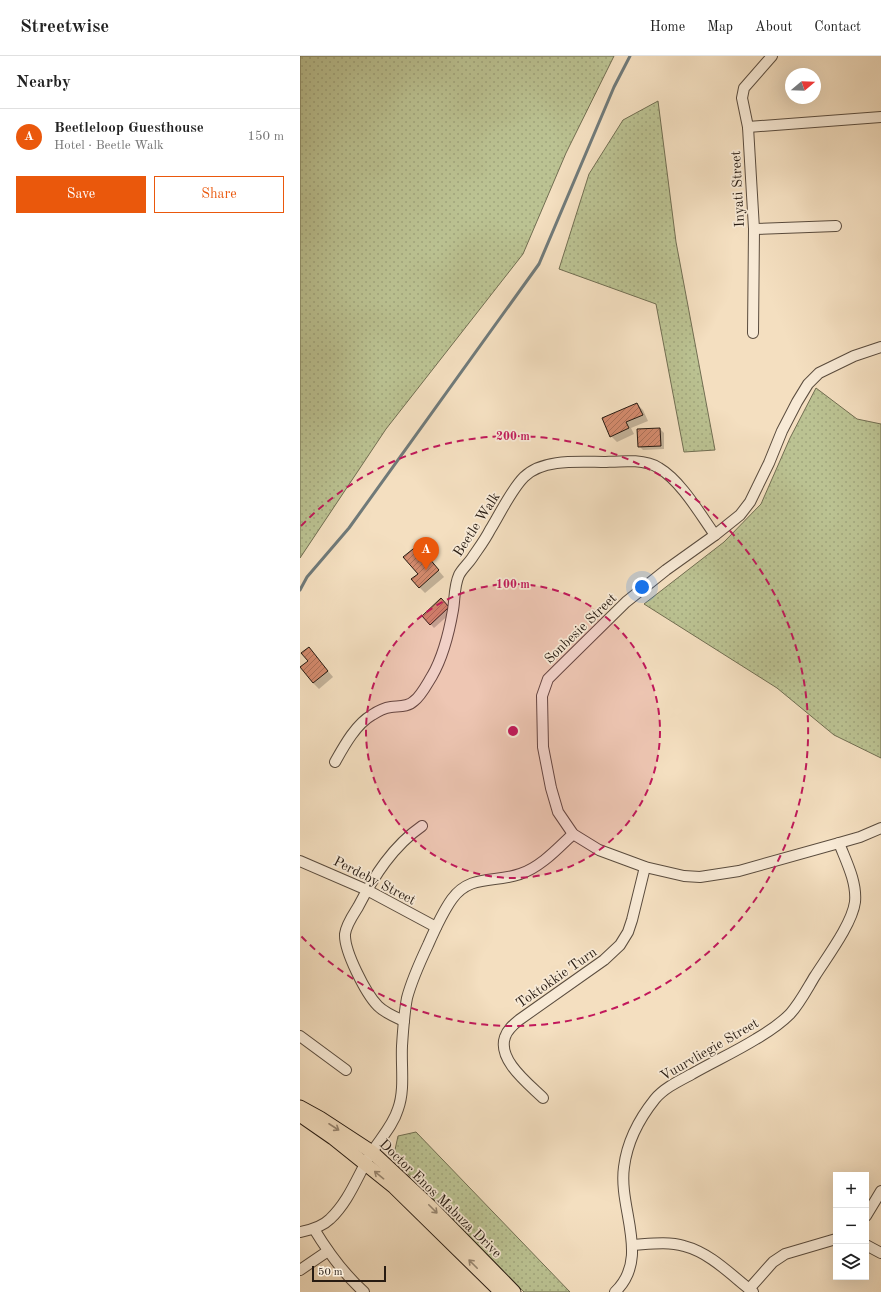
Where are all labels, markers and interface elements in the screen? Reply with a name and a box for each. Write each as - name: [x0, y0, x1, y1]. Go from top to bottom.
- text: Streetwise: [20, 18, 109, 37]
- text: Home: [650, 20, 685, 34]
- text: Map: [707, 20, 733, 34]
- text: About: [755, 20, 792, 34]
- text: Contact: [814, 20, 861, 34]
- north arrow: [785, 68, 821, 104]
- text: Nearby: [16, 74, 71, 91]
- text: Beetleloop Guesthouse: [54, 121, 204, 136]
- text: A: [24, 130, 34, 143]
- text: 150 m: [247, 130, 284, 143]
- text: Hotel · Beetle Walk: [54, 139, 164, 152]
- street label: Inyati Street: [729, 150, 747, 228]
- button: Save: [16, 176, 146, 213]
- button: Share: [154, 176, 284, 213]
- text: 200 m: [496, 431, 530, 443]
- street label: Beetle Walk: [451, 490, 503, 559]
- pin: A: [413, 537, 439, 570]
- your location: [632, 577, 652, 597]
- text: 100 m: [496, 579, 530, 591]
- street label: Sonbesie Street: [542, 591, 619, 666]
- centre of rings: [506, 724, 520, 738]
- street label: Perdeby Street: [331, 854, 418, 908]
- street label: Toktokkie Turn: [514, 945, 600, 1011]
- street label: Vuurvliegie Street: [658, 1016, 761, 1084]
- one-way arrow: [328, 1123, 339, 1131]
- street label: Doctor Enos Mabuza Drive: [377, 1137, 504, 1261]
- one-way arrow: [374, 1170, 385, 1179]
- map controls: [833, 1172, 869, 1280]
- button: +: [833, 1172, 869, 1208]
- one-way arrow: [428, 1204, 438, 1214]
- button: −: [833, 1208, 869, 1244]
- button: layers: [833, 1244, 869, 1280]
- one-way arrow: [468, 1259, 478, 1269]
- scale bar: [312, 1264, 386, 1283]
- text: 50 m: [318, 1267, 343, 1278]

